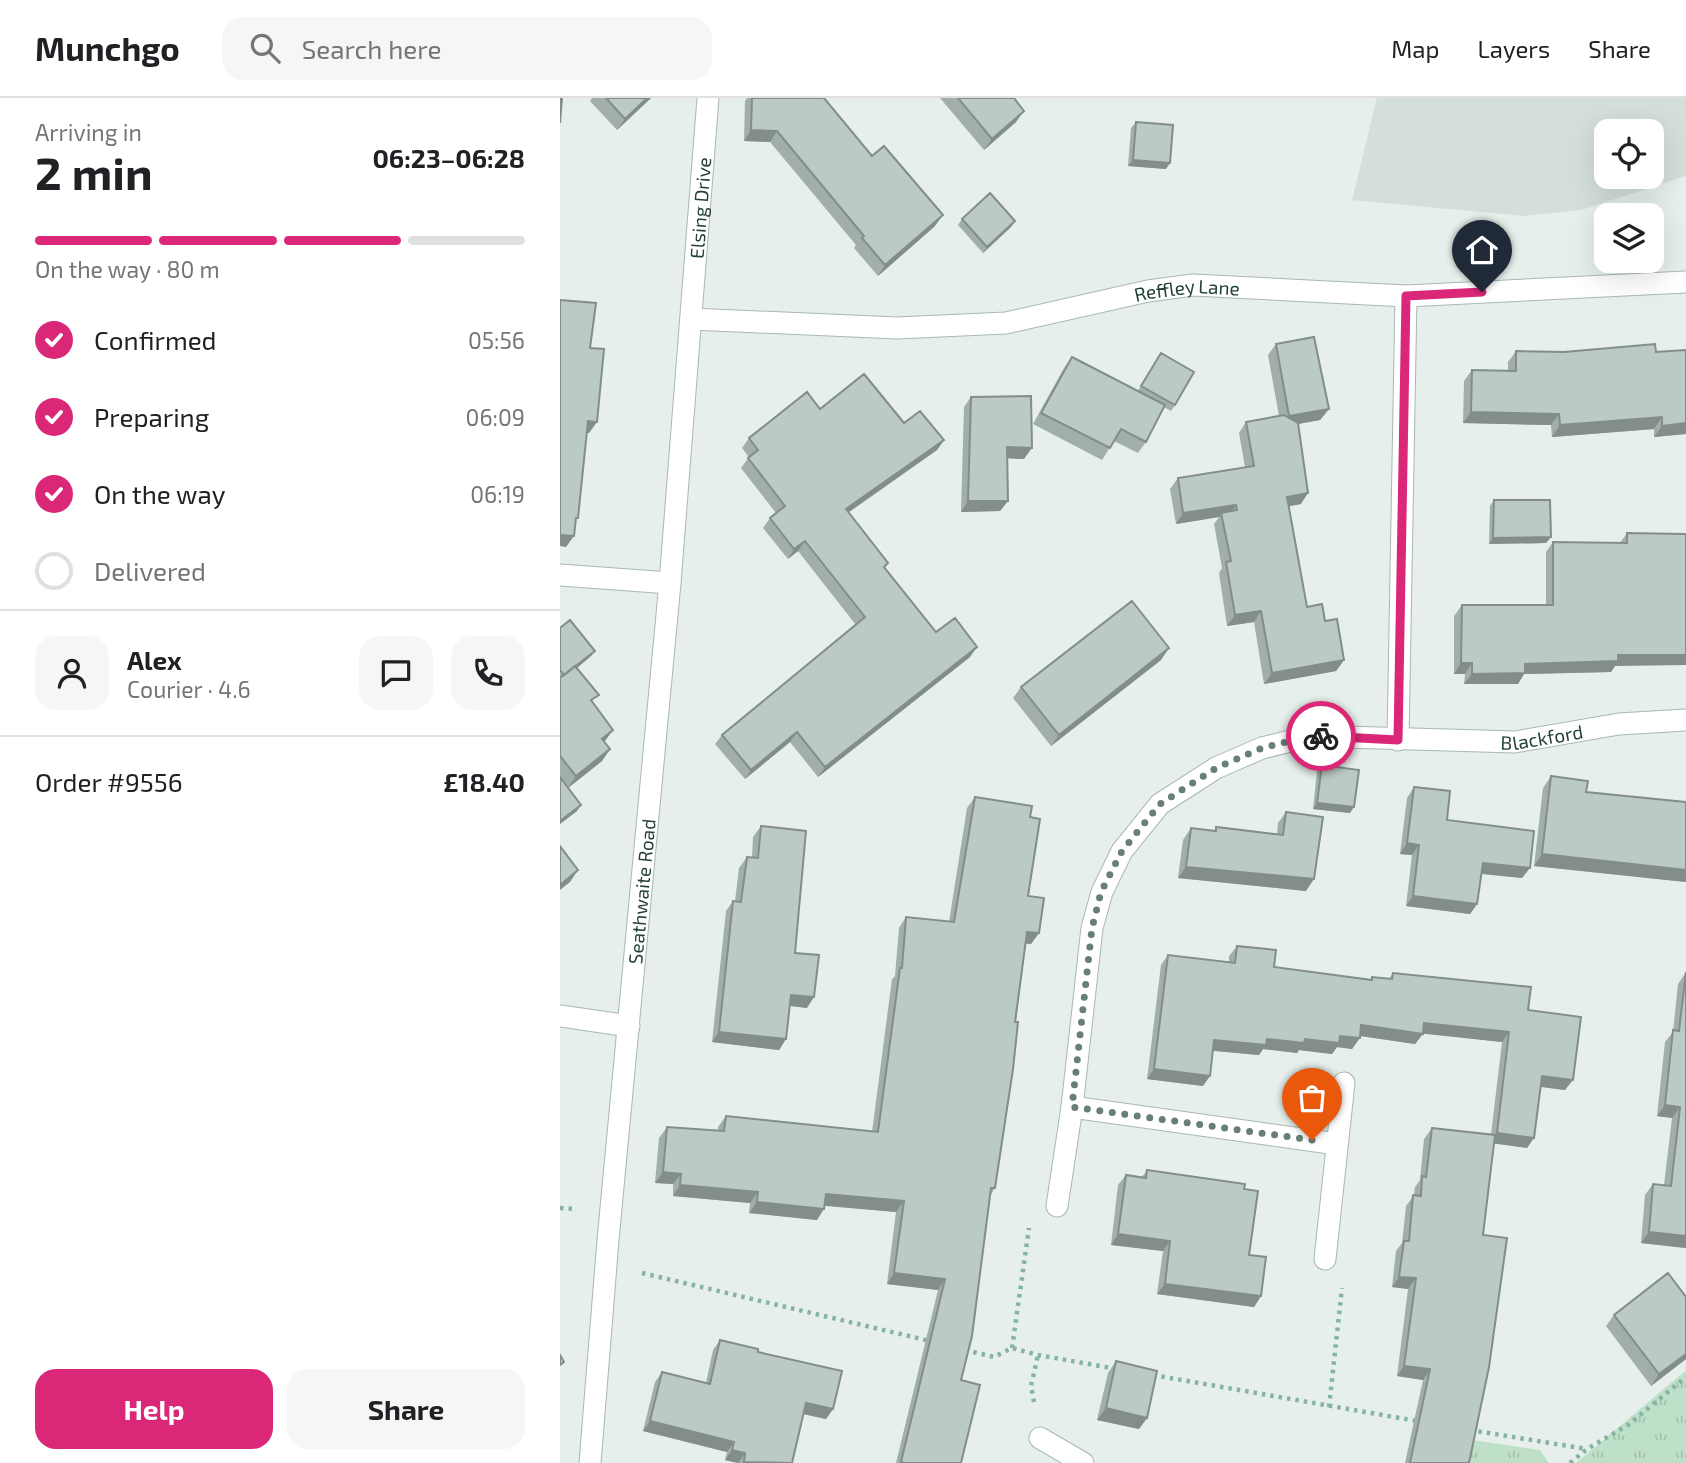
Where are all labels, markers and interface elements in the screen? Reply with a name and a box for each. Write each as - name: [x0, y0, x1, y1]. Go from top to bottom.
- search box: [222, 17, 712, 80]
- text: Munchgo: [35, 28, 180, 68]
- icon: search: [246, 29, 284, 67]
- text: Search here: [302, 33, 441, 64]
- text: Map: [1391, 34, 1439, 63]
- text: Layers: [1477, 34, 1550, 63]
- text: Share: [1588, 34, 1651, 63]
- text: Arriving in: [35, 118, 142, 146]
- map controls: [1594, 119, 1664, 273]
- button: locate: [1594, 119, 1664, 189]
- text: 06:23–06:28: [372, 142, 525, 173]
- text: 2 min: [35, 144, 153, 199]
- street label: Elsing Drive: [684, 156, 715, 259]
- button: layers: [1594, 203, 1664, 273]
- pin: [1452, 220, 1512, 292]
- icon: home: [1463, 231, 1501, 269]
- text: On the way · 80 m: [35, 255, 220, 283]
- street label: Reffley Lane: [1132, 273, 1240, 305]
- icon: check: [35, 321, 73, 359]
- text: Confirmed: [94, 324, 217, 355]
- text: 05:56: [468, 326, 525, 354]
- icon: check: [35, 398, 73, 436]
- text: Preparing: [94, 401, 209, 432]
- text: 06:09: [466, 403, 525, 431]
- icon: check: [35, 475, 73, 513]
- text: On the way: [94, 478, 225, 509]
- text: 06:19: [470, 480, 525, 508]
- text: Delivered: [94, 555, 206, 586]
- button: person: [35, 636, 109, 710]
- button: chat: [359, 636, 433, 710]
- button: phone: [451, 636, 525, 710]
- text: Alex: [127, 644, 182, 675]
- text: Courier · 4.6: [127, 675, 251, 703]
- courier: [1286, 701, 1356, 771]
- icon: bike: [1302, 717, 1340, 755]
- street label: Blackford: [1500, 719, 1585, 754]
- text: Order #9556: [35, 766, 183, 797]
- text: £18.40: [443, 766, 525, 797]
- street label: Seathwaite Road: [623, 818, 659, 965]
- pin: [1282, 1068, 1342, 1140]
- icon: bag: [1293, 1079, 1331, 1117]
- button: Help: [35, 1369, 273, 1449]
- button: Share: [287, 1369, 525, 1449]

